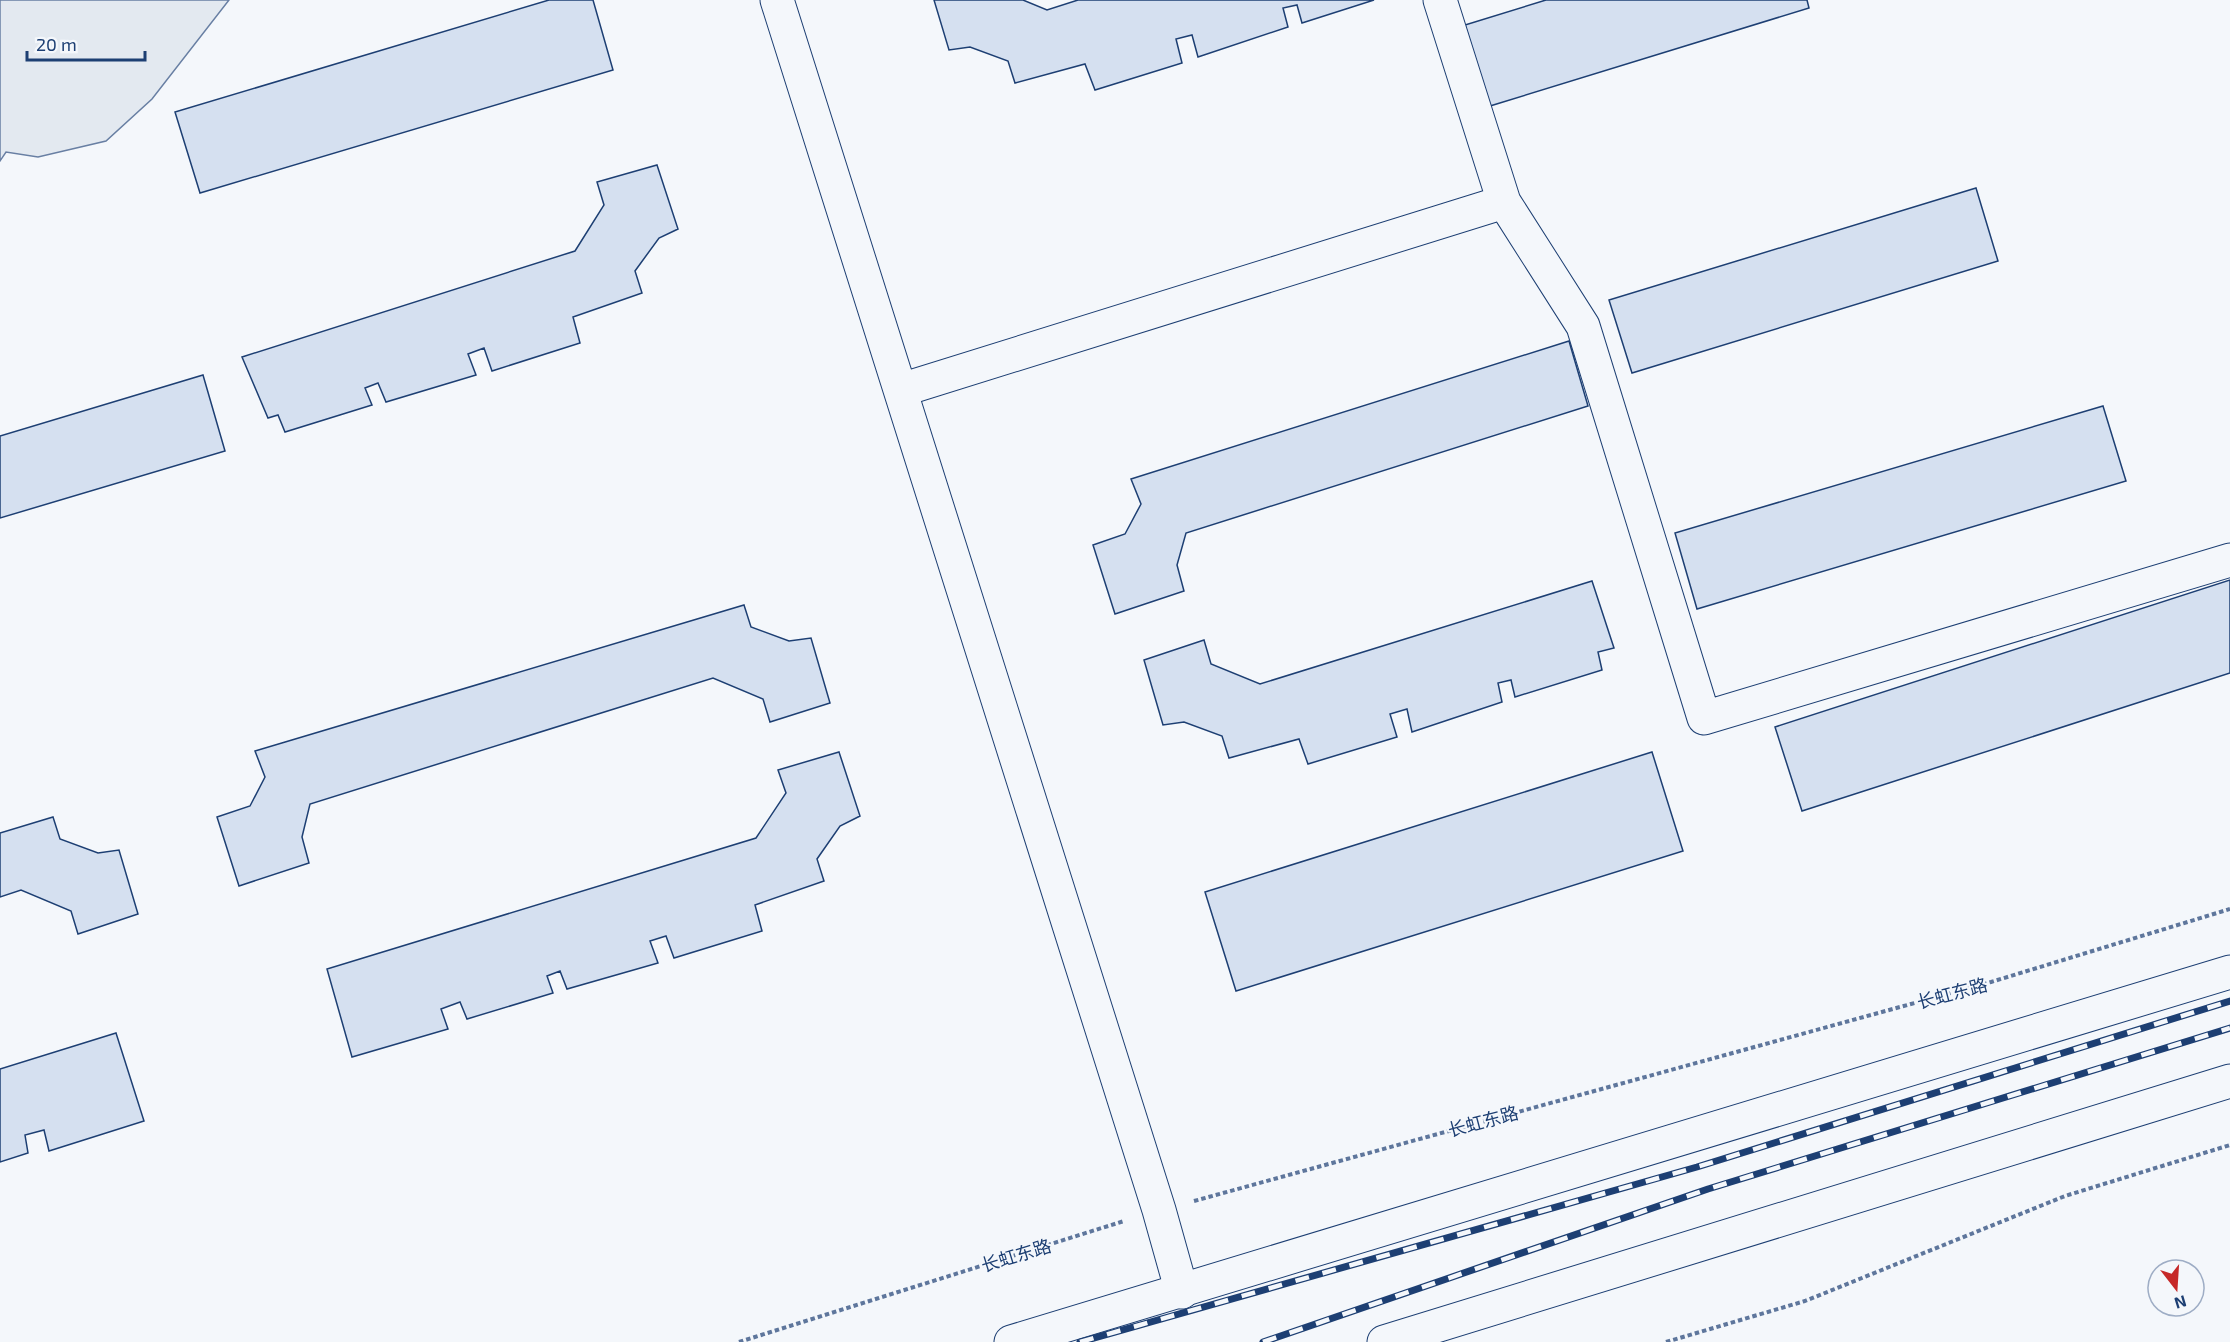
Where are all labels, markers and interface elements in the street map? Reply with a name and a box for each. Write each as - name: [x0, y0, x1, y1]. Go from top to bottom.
- scale bar: [27, 24, 146, 62]
- text: 20 m: [36, 33, 77, 55]
- street label: 长虹东路: [1914, 973, 1990, 1013]
- street label: 长虹东路: [1445, 1101, 1521, 1141]
- street label: 长虹东路: [978, 1234, 1054, 1276]
- north arrow: [2146, 1258, 2206, 1318]
- text: N: [2172, 1292, 2189, 1314]

